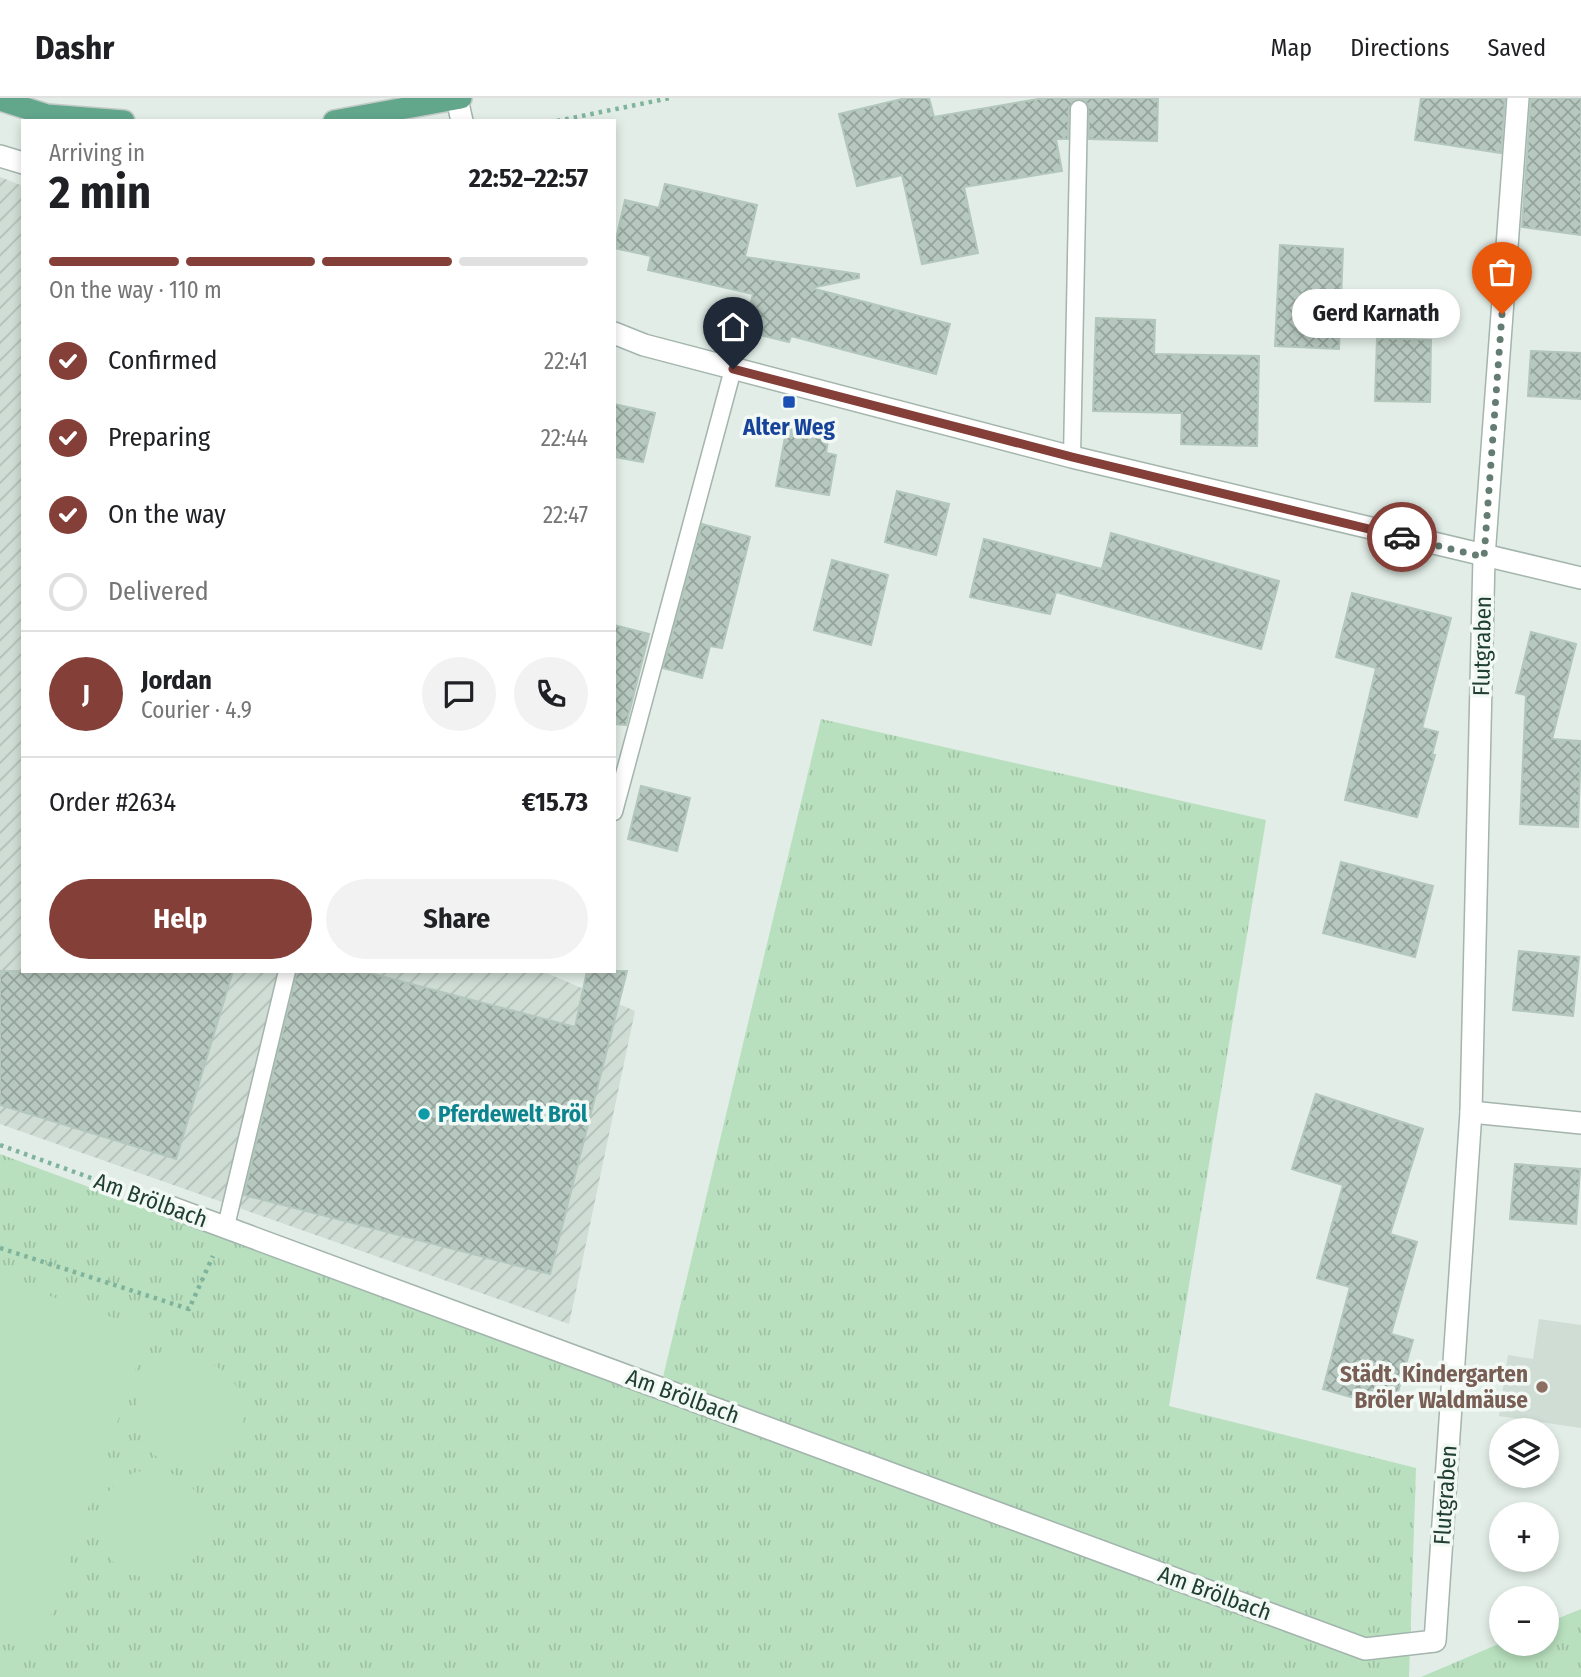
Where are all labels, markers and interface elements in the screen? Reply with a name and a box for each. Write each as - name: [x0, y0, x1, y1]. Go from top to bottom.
- text: Dashr: [35, 28, 114, 68]
- text: Map: [1271, 34, 1312, 62]
- text: Directions: [1350, 34, 1449, 62]
- text: Saved: [1487, 34, 1546, 62]
- text: Arriving in: [49, 139, 145, 167]
- text: 22:52–22:57: [469, 163, 588, 194]
- text: 2 min: [49, 165, 151, 220]
- pin: [1472, 242, 1532, 314]
- icon: bag: [1483, 253, 1521, 291]
- text: On the way · 110 m: [49, 276, 222, 304]
- callout: Gerd Karnath: [1292, 290, 1460, 339]
- pin: [703, 297, 763, 369]
- text: Gerd Karnath: [1313, 299, 1439, 327]
- icon: home: [714, 308, 752, 346]
- icon: check: [49, 342, 87, 380]
- text: Confirmed: [108, 345, 218, 376]
- text: 22:41: [544, 347, 588, 375]
- marker: Alter Weg: [781, 394, 797, 410]
- place label: Alter Weg: [742, 413, 836, 441]
- icon: check: [49, 419, 87, 457]
- text: Preparing: [108, 422, 210, 453]
- text: 22:44: [541, 424, 588, 452]
- icon: check: [49, 496, 87, 534]
- text: On the way: [108, 499, 226, 530]
- text: 22:47: [543, 501, 588, 529]
- courier: [1367, 502, 1437, 572]
- icon: car: [1383, 518, 1421, 556]
- text: Delivered: [108, 576, 209, 607]
- street label: Flutgraben: [1467, 596, 1497, 696]
- button: chat: [422, 657, 496, 731]
- button: phone: [514, 657, 588, 731]
- text: Jordan: [141, 665, 212, 696]
- text: J: [82, 679, 90, 710]
- text: Courier · 4.9: [141, 696, 252, 724]
- text: Order #2634: [49, 787, 176, 818]
- text: €15.73: [522, 787, 588, 818]
- button: Help: [49, 879, 312, 959]
- button: Share: [326, 879, 588, 959]
- place label: Pferdewelt Bröl: [438, 1100, 588, 1128]
- marker: Pferdewelt Bröl: [416, 1106, 432, 1122]
- street label: Am Brölbach: [90, 1167, 212, 1233]
- place label: Städt. Kindergarten Bröler Waldmäuse: [1340, 1360, 1528, 1414]
- street label: Am Brölbach: [622, 1363, 744, 1429]
- marker: Städt. Kindergarten Bröler Waldmäuse: [1534, 1379, 1550, 1395]
- map controls: [1489, 1418, 1559, 1656]
- button: layers: [1489, 1418, 1559, 1488]
- street label: Flutgraben: [1428, 1444, 1462, 1546]
- button: +: [1489, 1502, 1559, 1572]
- street label: Am Brölbach: [1154, 1560, 1276, 1626]
- button: −: [1489, 1586, 1559, 1656]

